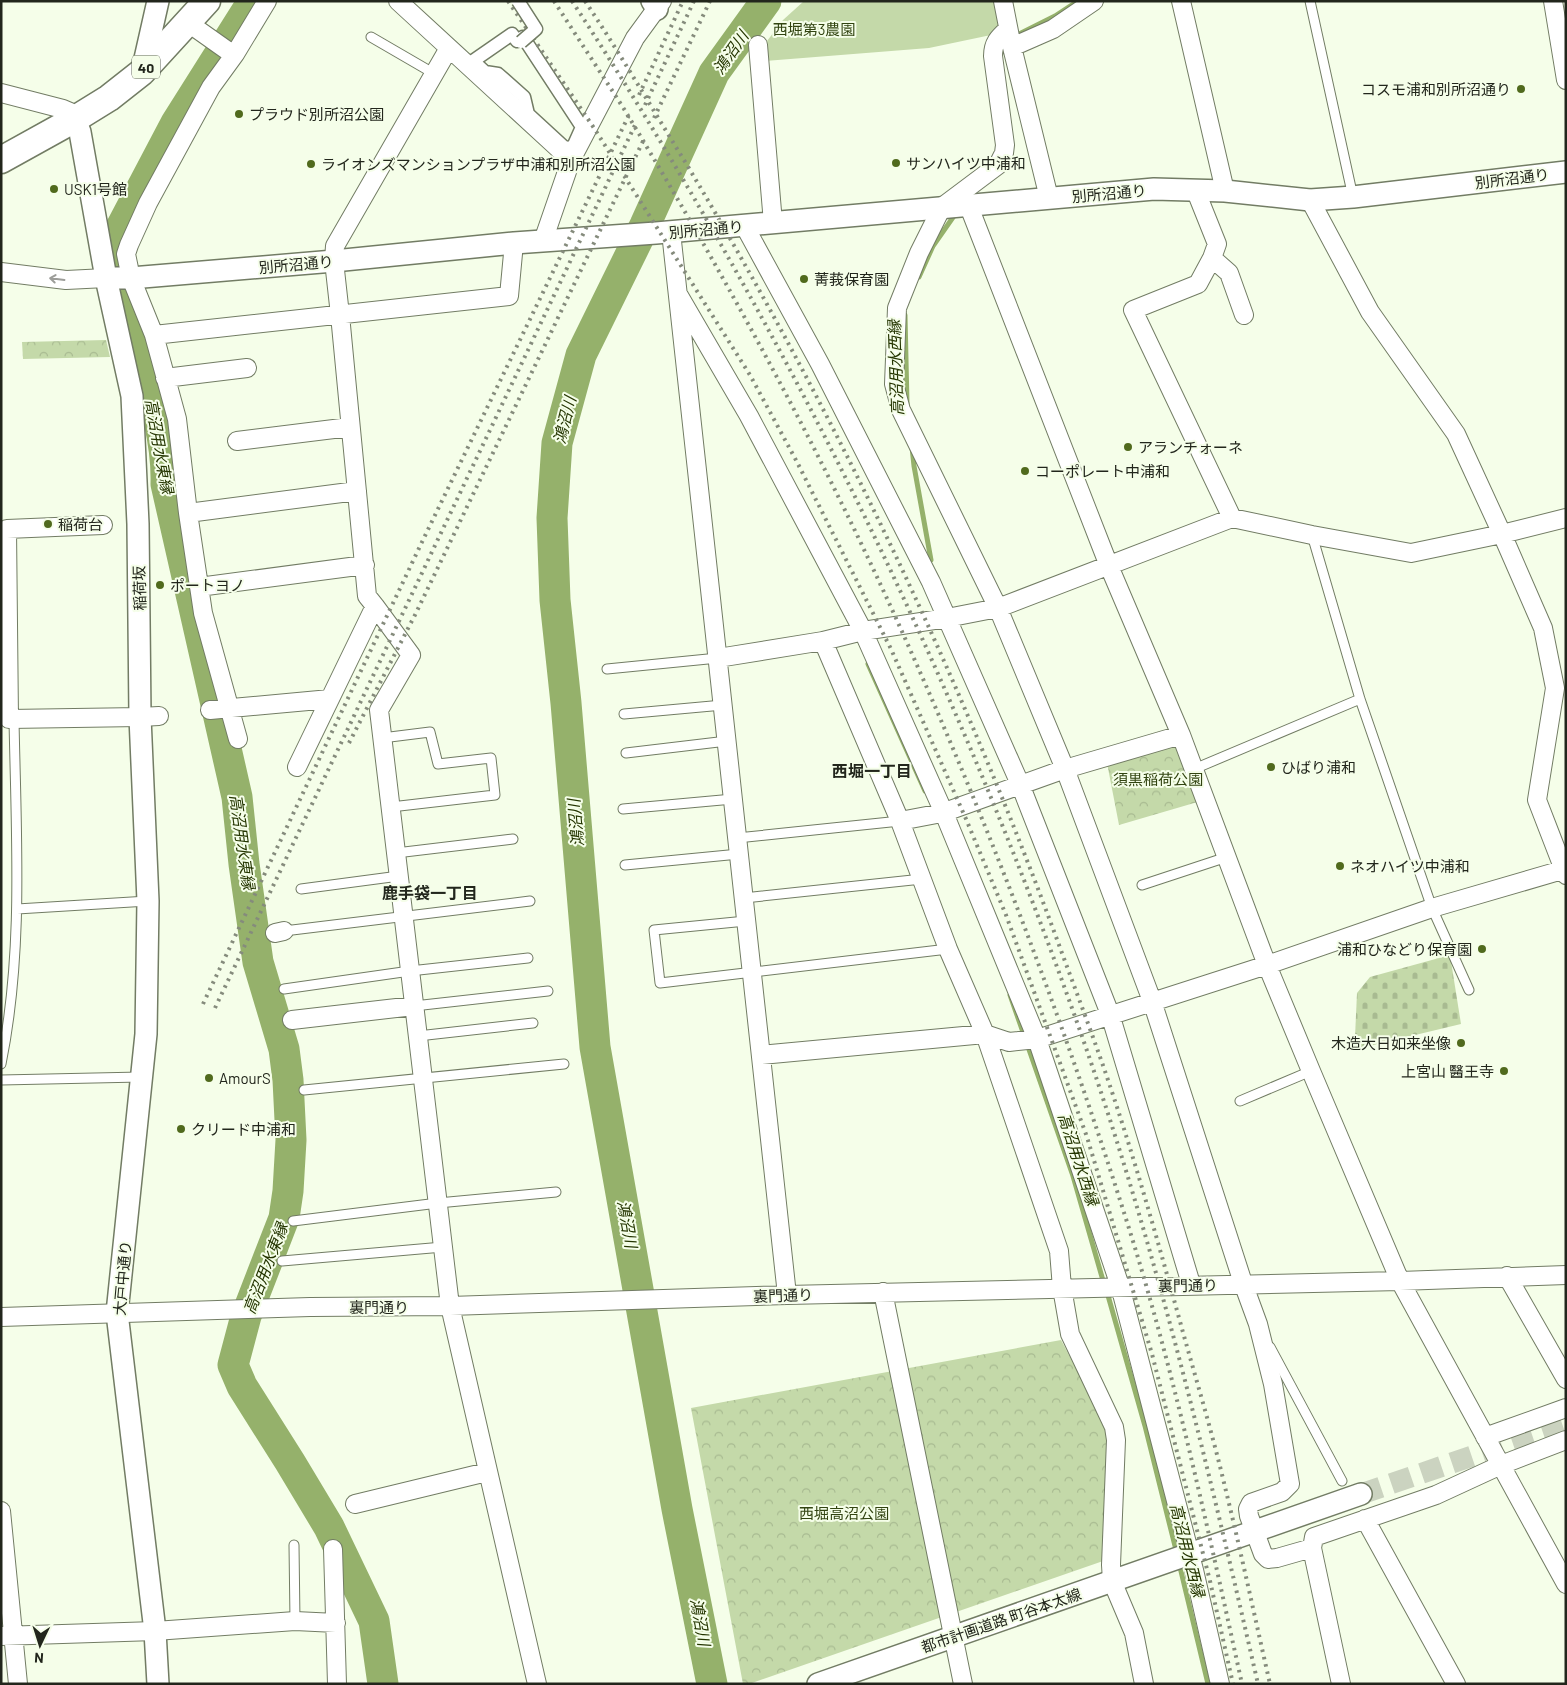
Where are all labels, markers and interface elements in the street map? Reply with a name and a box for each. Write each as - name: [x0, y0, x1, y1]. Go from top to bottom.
- park label: 西堀第3農園: [773, 20, 855, 38]
- water label: 鴻沼川: [708, 25, 753, 77]
- road number: 40: [132, 56, 160, 78]
- place label: コスモ浦和別所沼通り: [1361, 80, 1511, 98]
- marker: コスモ浦和別所沼通り: [1515, 83, 1527, 95]
- place label: プラウド別所沼公園: [249, 105, 384, 123]
- marker: プラウド別所沼公園: [233, 108, 245, 120]
- place label: サンハイツ中浦和: [906, 154, 1026, 172]
- place label: ライオンズマンションプラザ中浦和別所沼公園: [321, 155, 635, 173]
- marker: サンハイツ中浦和: [890, 157, 902, 169]
- marker: ライオンズマンションプラザ中浦和別所沼公園: [305, 158, 317, 170]
- street label: 別所沼通り: [1474, 164, 1550, 192]
- place label: USK1号館: [64, 180, 127, 198]
- street label: 別所沼通り: [1071, 181, 1147, 205]
- marker: USK1号館: [48, 183, 60, 195]
- street label: 別所沼通り: [668, 217, 744, 241]
- street label: 別所沼通り: [258, 252, 334, 276]
- place label: 菁莪保育園: [814, 270, 889, 288]
- marker: 菁莪保育園: [798, 273, 810, 285]
- one-way arrow: [49, 274, 65, 284]
- water label: 高沼用水西縁: [884, 318, 906, 416]
- water label: 鴻沼川: [549, 392, 580, 446]
- water label: 高沼用水東縁: [142, 397, 178, 497]
- place label: アランチォーネ: [1138, 438, 1243, 456]
- marker: アランチォーネ: [1122, 441, 1134, 453]
- place label: コーポレート中浦和: [1035, 462, 1170, 480]
- marker: コーポレート中浦和: [1019, 465, 1031, 477]
- place label: 稲荷台: [58, 515, 103, 533]
- marker: 稲荷台: [42, 518, 54, 530]
- street label: 稲荷坂: [130, 565, 148, 611]
- place label: ポートヨノ: [170, 576, 245, 594]
- marker: ポートヨノ: [154, 579, 166, 591]
- place label: ひばり浦和: [1281, 758, 1356, 776]
- district label: 西堀一丁目: [832, 761, 912, 780]
- marker: ひばり浦和: [1265, 761, 1277, 773]
- park label: 須黒稲荷公園: [1113, 770, 1203, 788]
- water label: 高沼用水東縁: [227, 793, 259, 893]
- water label: 鴻沼川: [563, 796, 587, 848]
- place label: ネオハイツ中浦和: [1350, 857, 1470, 875]
- marker: ネオハイツ中浦和: [1334, 860, 1346, 872]
- district label: 鹿手袋一丁目: [382, 883, 478, 902]
- place label: 浦和ひなどり保育園: [1337, 940, 1472, 958]
- marker: 浦和ひなどり保育園: [1476, 943, 1488, 955]
- place label: 木造大日如来坐像: [1331, 1034, 1451, 1052]
- marker: 木造大日如来坐像: [1455, 1037, 1467, 1049]
- place label: 上宮山 醫王寺: [1401, 1062, 1494, 1080]
- marker: 上宮山 醫王寺: [1498, 1065, 1510, 1077]
- place label: AmourS: [219, 1069, 271, 1087]
- marker: AmourS: [203, 1072, 215, 1084]
- water label: 高沼用水西縁: [1055, 1110, 1103, 1209]
- place label: クリード中浦和: [191, 1120, 296, 1138]
- marker: クリード中浦和: [175, 1123, 187, 1135]
- water label: 鴻沼川: [614, 1199, 642, 1251]
- water label: 高沼用水東縁: [239, 1218, 292, 1316]
- street label: 大戸中通り: [110, 1240, 134, 1316]
- street label: 裏門通り: [1158, 1275, 1218, 1295]
- street label: 裏門通り: [753, 1285, 813, 1305]
- street label: 裏門通り: [349, 1298, 409, 1316]
- water label: 高沼用水西縁: [1167, 1501, 1209, 1601]
- park label: 西堀高沼公園: [799, 1504, 889, 1522]
- street label: 都市計画道路 町谷本太線: [919, 1584, 1083, 1656]
- water label: 鴻沼川: [687, 1597, 715, 1649]
- north arrow: [15, 1620, 65, 1670]
- text: N: [34, 1650, 44, 1667]

